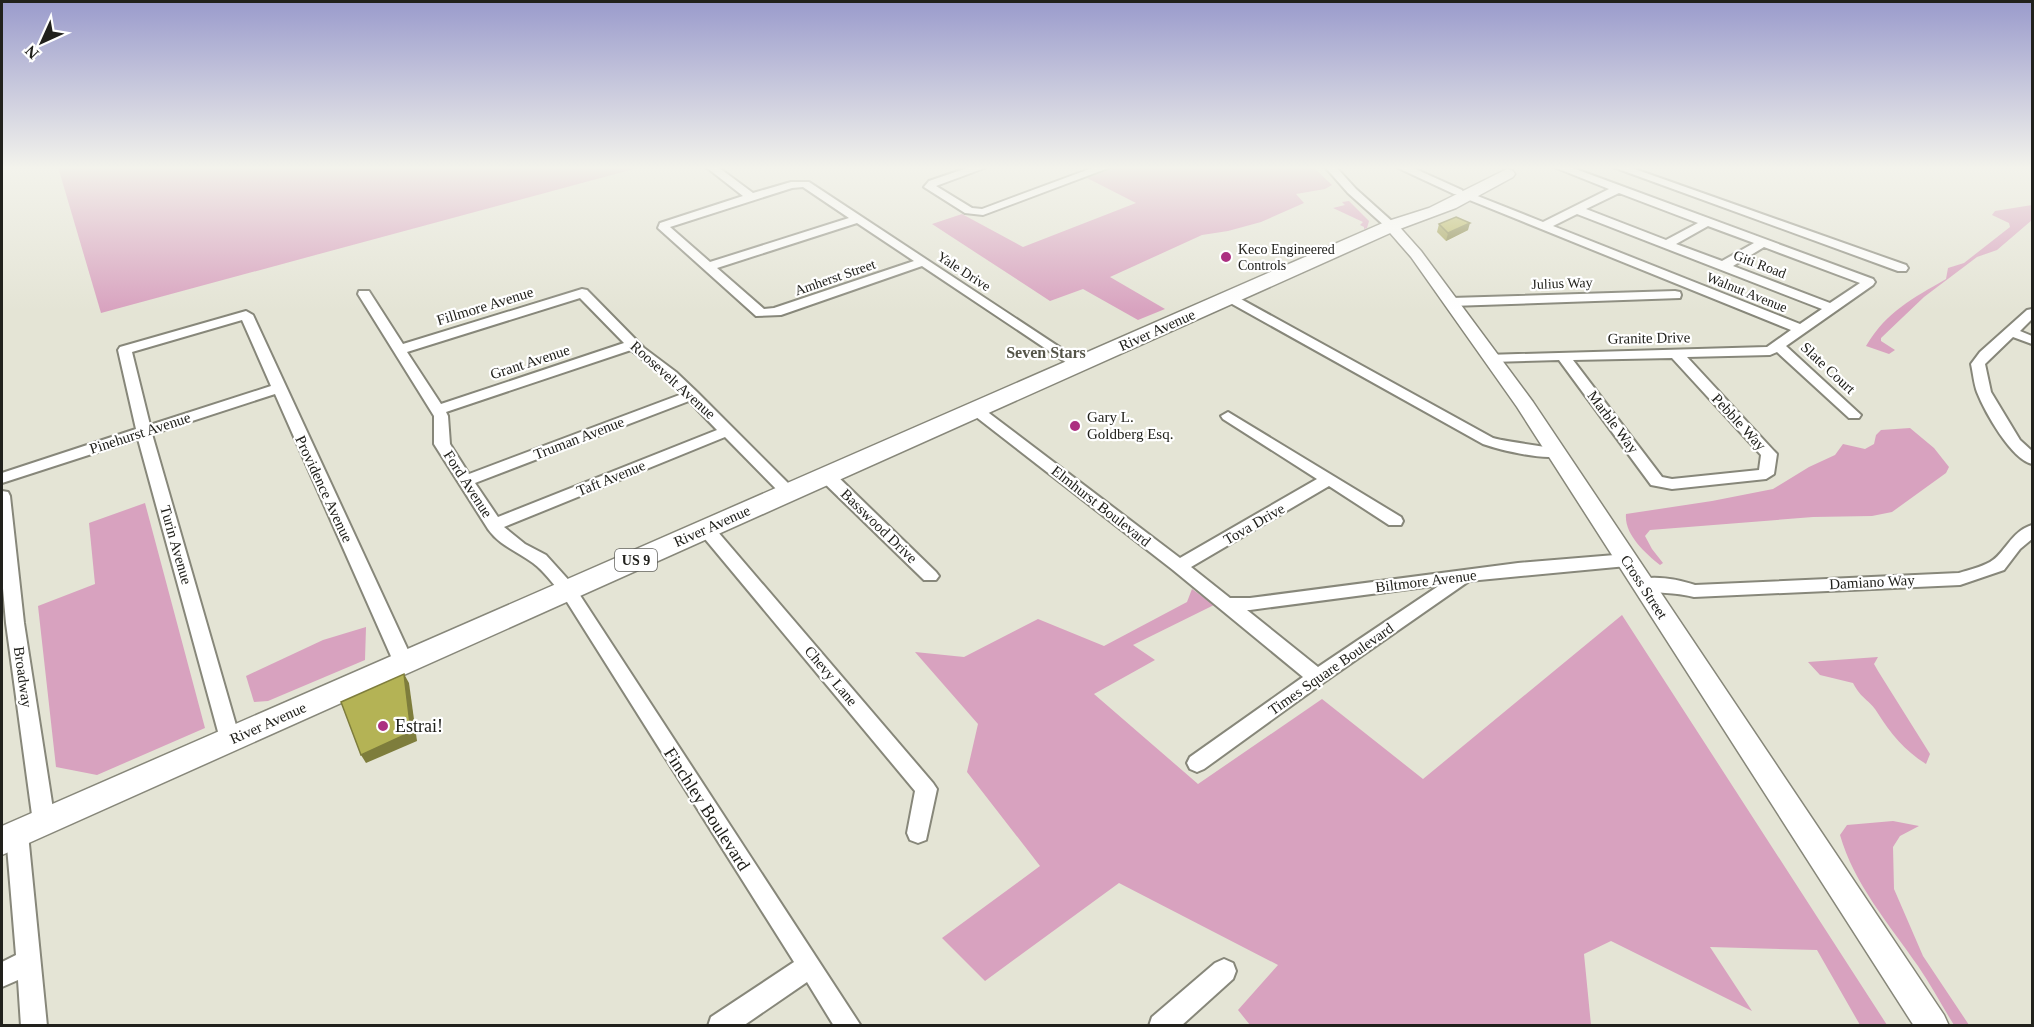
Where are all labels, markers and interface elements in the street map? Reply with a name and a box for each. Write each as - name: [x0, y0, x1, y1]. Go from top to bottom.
- north arrow: [12, 12, 72, 72]
- text: N: [21, 42, 42, 62]
- place label: Keco Engineered Controls: [1238, 242, 1335, 273]
- street label: Giti Road: [1732, 248, 1788, 281]
- street label: Yale Drive: [934, 249, 993, 294]
- marker: Keco Engineered Controls: [1219, 250, 1233, 264]
- street label: Amherst Street: [793, 257, 878, 298]
- street label: Walnut Avenue: [1704, 270, 1789, 315]
- street label: Julius Way: [1531, 275, 1593, 292]
- street label: Fillmore Avenue: [435, 284, 536, 328]
- street label: River Avenue: [1116, 306, 1198, 354]
- street label: Granite Drive: [1607, 329, 1691, 347]
- street label: Roosevelt Avenue: [627, 338, 719, 422]
- street label: Slate Court: [1798, 339, 1859, 398]
- street label: Grant Avenue: [488, 342, 572, 382]
- district label: Seven Stars: [1006, 344, 1086, 361]
- street label: Marble Way: [1584, 388, 1642, 457]
- street label: Pebble Way: [1709, 390, 1770, 454]
- street label: Pinehurst Avenue: [88, 409, 193, 457]
- place label: Gary L. Goldberg Esq.: [1087, 409, 1173, 442]
- street label: Truman Avenue: [532, 413, 627, 463]
- marker: Gary L. Goldberg Esq.: [1068, 419, 1082, 433]
- street label: Providence Avenue: [292, 433, 356, 545]
- street label: Ford Avenue: [440, 447, 496, 521]
- street label: Taft Avenue: [574, 457, 648, 499]
- street label: Elmhurst Boulevard: [1048, 462, 1154, 550]
- street label: Basswood Drive: [838, 486, 921, 567]
- street label: Tova Drive: [1221, 500, 1288, 548]
- street label: River Avenue: [671, 502, 753, 550]
- street label: Turin Avenue: [157, 504, 195, 587]
- road number: US 9: [615, 549, 657, 571]
- street label: Cross Street: [1617, 552, 1671, 623]
- street label: Biltmore Avenue: [1375, 567, 1478, 595]
- street label: Damiano Way: [1829, 572, 1916, 592]
- street label: Times Square Boulevard: [1266, 620, 1397, 718]
- street label: Chevy Lane: [801, 643, 861, 709]
- street label: Broadway: [11, 645, 35, 709]
- street label: River Avenue: [227, 699, 309, 747]
- place label: Estrai!: [395, 716, 443, 736]
- marker: Estrai!: [376, 719, 390, 733]
- street label: Finchley Boulevard: [660, 744, 754, 874]

